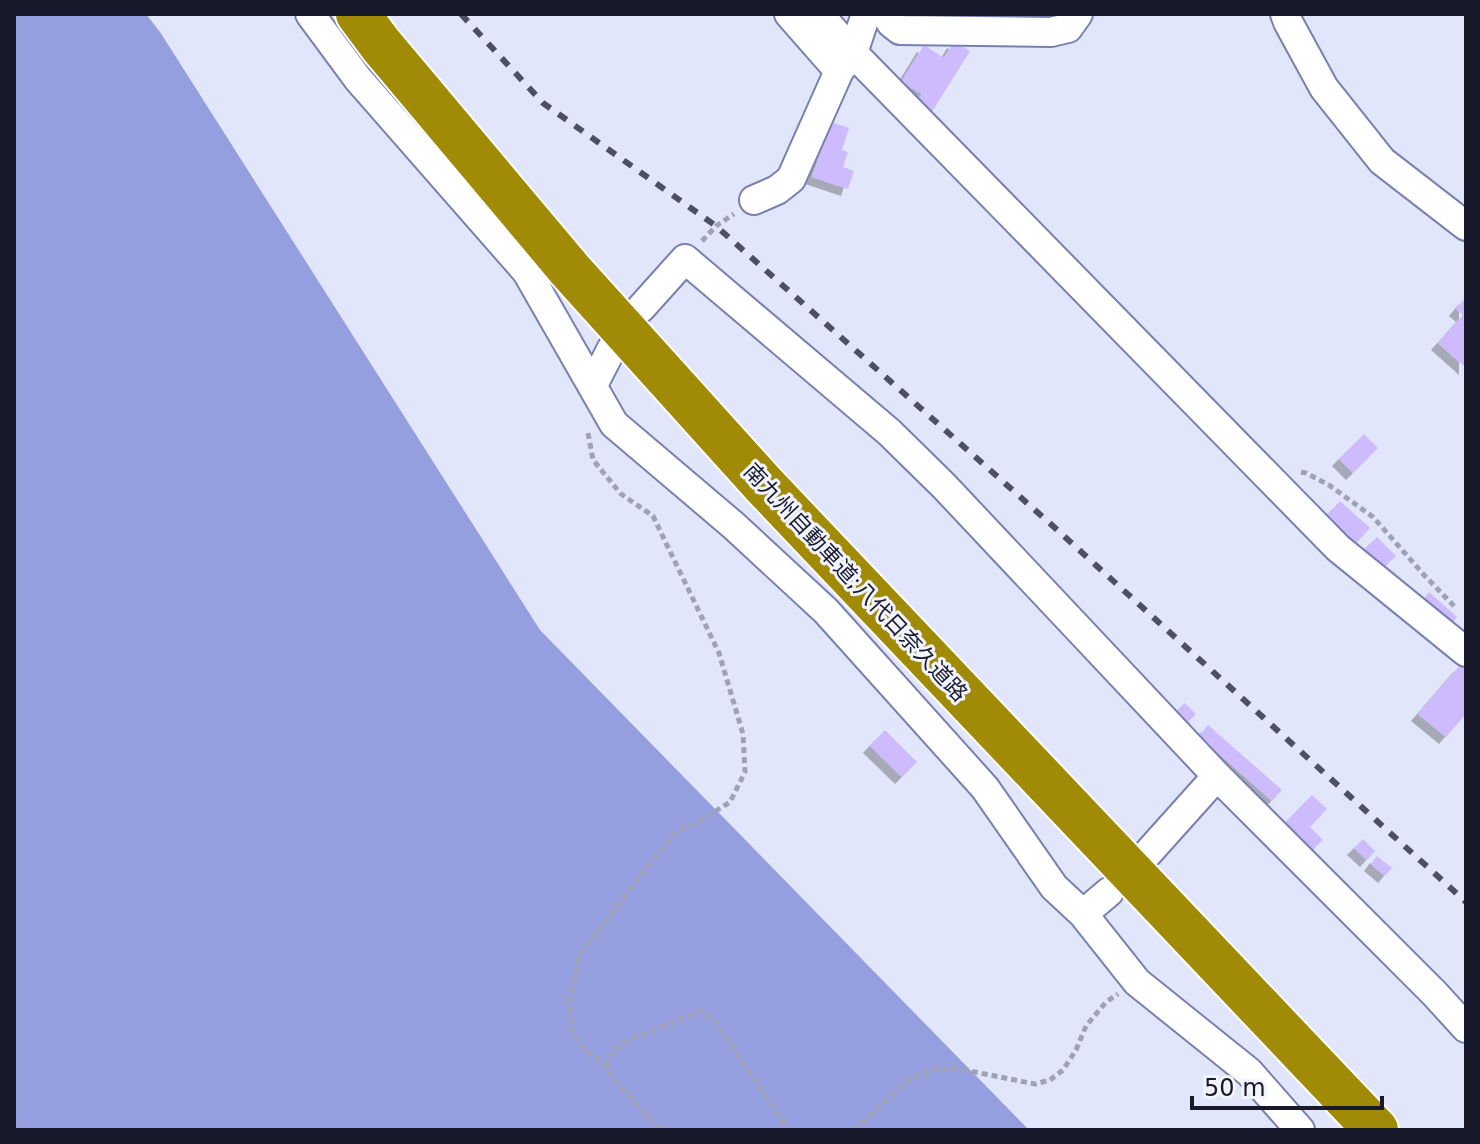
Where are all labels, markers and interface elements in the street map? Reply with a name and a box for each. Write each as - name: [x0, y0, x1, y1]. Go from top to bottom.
- street label: 南九州自動車道;八代日奈久道路: [739, 458, 972, 706]
- scale bar: [1192, 1060, 1382, 1110]
- text: 50 m: [1204, 1074, 1266, 1102]

